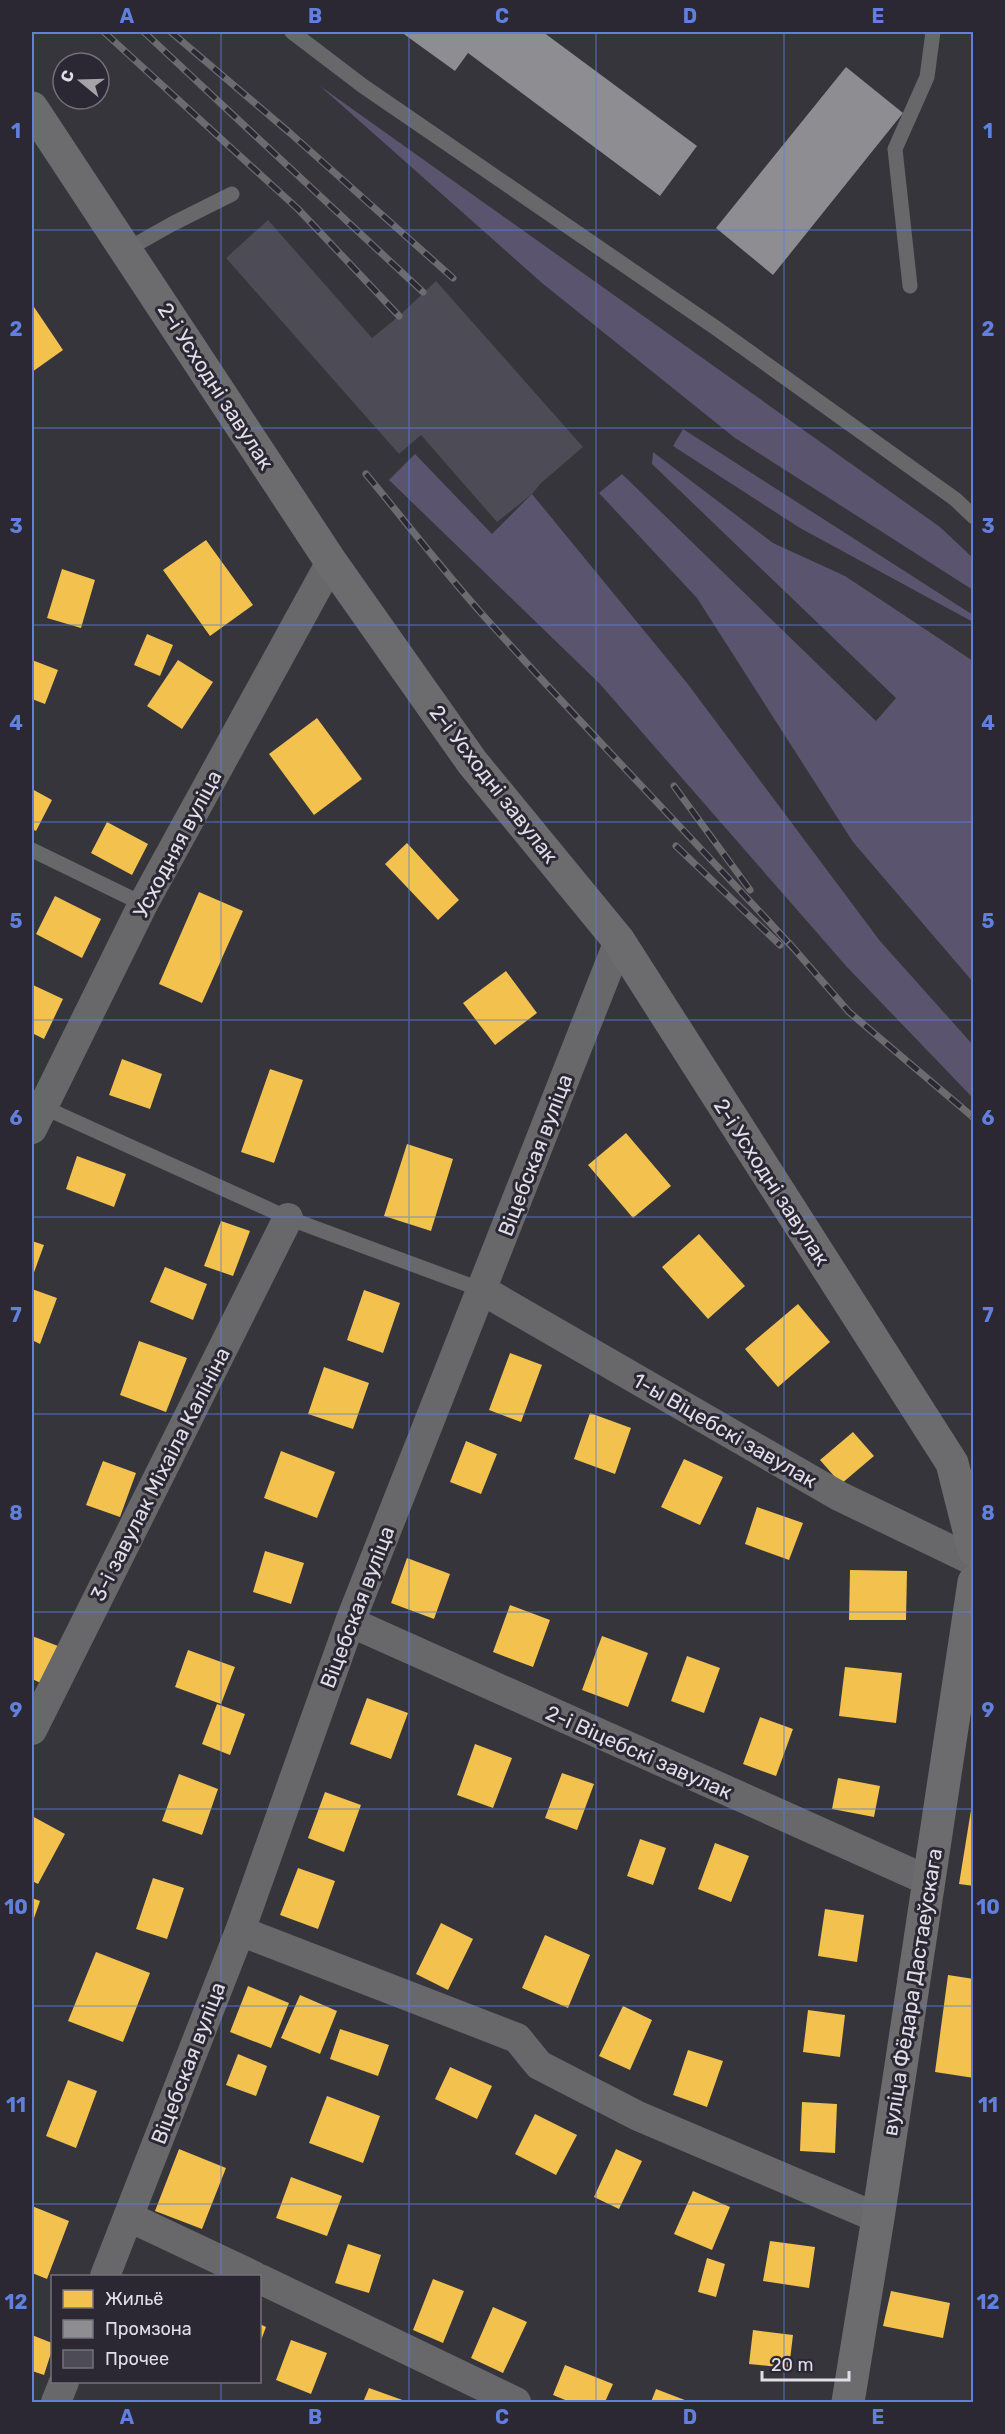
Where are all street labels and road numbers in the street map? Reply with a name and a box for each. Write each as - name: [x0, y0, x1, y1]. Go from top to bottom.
- street label: 2-і Усходні завулак: [153, 298, 279, 474]
- street label: 2-і Усходні завулак: [424, 700, 564, 868]
- street label: Усходняя вуліца: [128, 766, 226, 922]
- street label: Віцебская вуліца: [493, 1070, 577, 1240]
- street label: 2-і Усходні завулак: [709, 1094, 835, 1270]
- street label: 3-і завулак Міхаіла Калініна: [85, 1343, 235, 1605]
- street label: 1-ы Віцебскі завулак: [629, 1367, 821, 1493]
- street label: Віцебская вуліца: [315, 1522, 399, 1692]
- street label: 2-і Віцебскі завулак: [542, 1700, 736, 1804]
- street label: вуліца Фёдара Дастаеўскага: [877, 1846, 947, 2138]
- street label: Віцебская вуліца: [146, 1978, 230, 2148]

